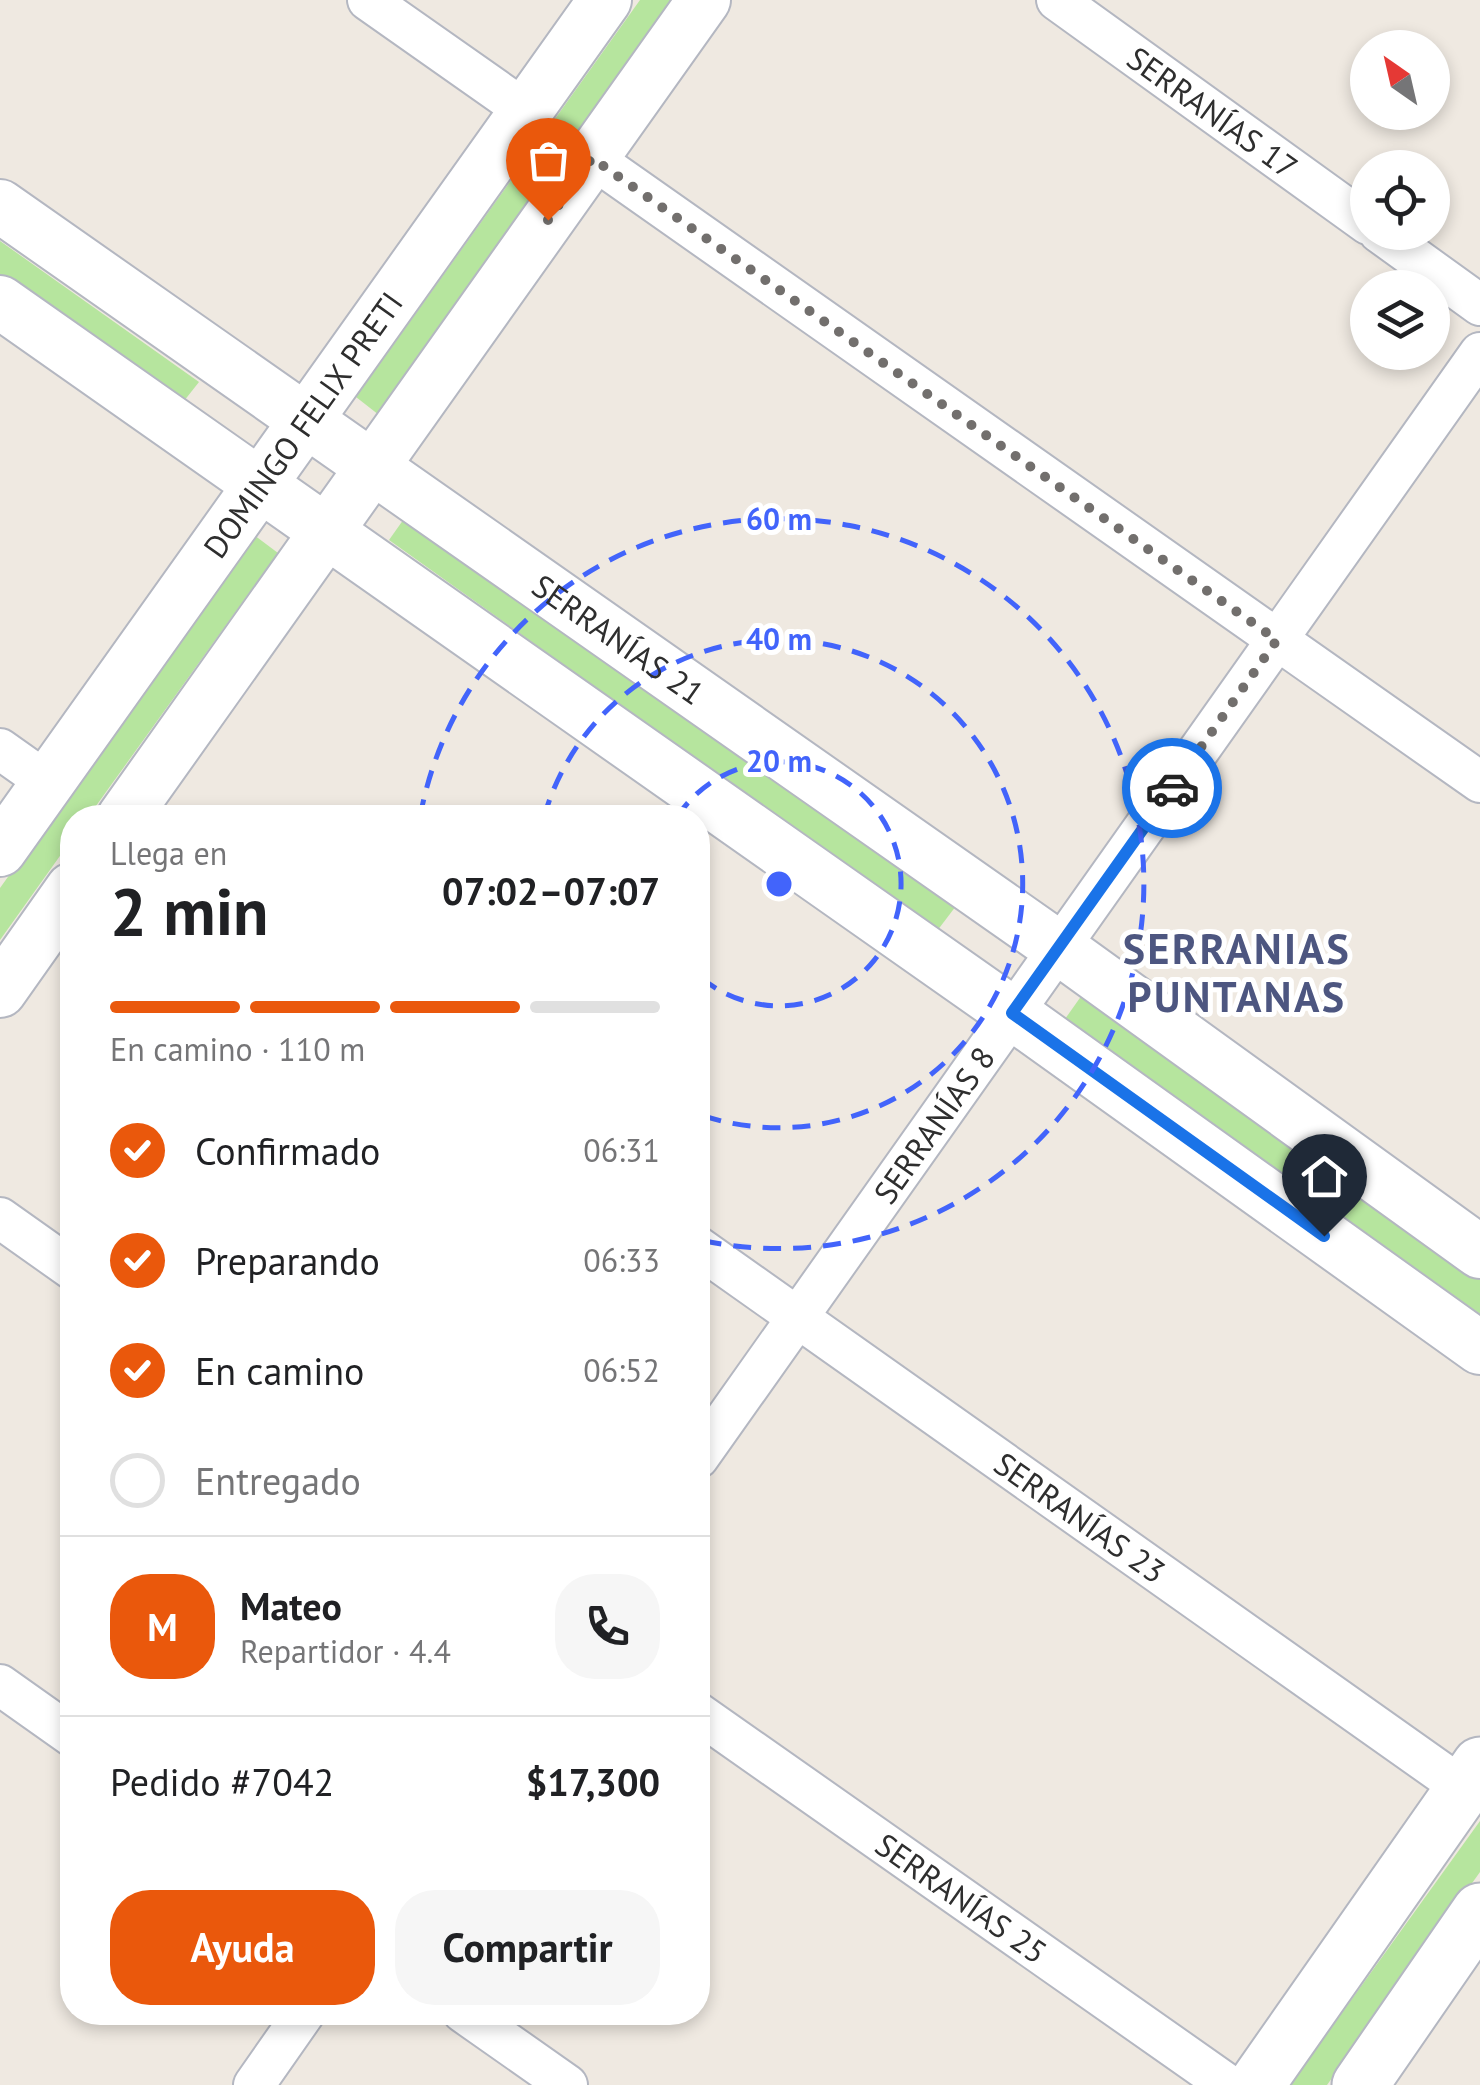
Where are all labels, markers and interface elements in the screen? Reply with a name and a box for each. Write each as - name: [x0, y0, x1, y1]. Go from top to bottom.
- north arrow: [1350, 30, 1450, 130]
- map controls: [1350, 30, 1450, 370]
- street label: SERRANÍAS 17: [1119, 37, 1306, 188]
- pin: [506, 118, 591, 221]
- icon: bag: [521, 133, 576, 188]
- button: locate: [1350, 150, 1450, 250]
- button: layers: [1350, 270, 1450, 370]
- street label: DOMINGO FELIX PRETI: [194, 283, 412, 566]
- text: 60 m: [746, 499, 812, 538]
- street label: SERRANÍAS 21: [524, 565, 712, 714]
- text: 40 m: [746, 619, 812, 658]
- courier: [1122, 738, 1222, 838]
- text: 20 m: [746, 741, 812, 780]
- icon: car: [1145, 761, 1200, 816]
- text: Llega en: [110, 832, 227, 874]
- text: 07:02–07:07: [442, 866, 660, 915]
- centre of rings: [761, 866, 797, 902]
- text: 2 min: [110, 869, 269, 953]
- district label: SERRANIAS PUNTANAS: [1123, 921, 1351, 1024]
- text: En camino · 110 m: [110, 1028, 365, 1070]
- street label: SERRANÍAS 8: [864, 1038, 1004, 1212]
- icon: check: [110, 1123, 165, 1178]
- text: Confirmado: [195, 1126, 380, 1175]
- text: 06:31: [583, 1129, 660, 1171]
- pin: [1282, 1134, 1367, 1237]
- icon: home: [1297, 1149, 1352, 1204]
- icon: check: [110, 1233, 165, 1288]
- text: Preparando: [195, 1236, 380, 1285]
- text: 06:33: [583, 1239, 660, 1281]
- icon: check: [110, 1343, 165, 1398]
- text: En camino: [195, 1346, 364, 1395]
- text: 06:52: [583, 1349, 660, 1391]
- street label: SERRANÍAS 23: [986, 1442, 1174, 1592]
- text: Entregado: [195, 1456, 361, 1505]
- button: phone: [555, 1574, 660, 1679]
- text: Mateo: [240, 1581, 342, 1630]
- text: M: [147, 1602, 178, 1651]
- text: Repartidor · 4.4: [240, 1630, 451, 1672]
- text: Pedido #7042: [110, 1757, 334, 1806]
- text: $17,300: [526, 1757, 660, 1806]
- street label: SERRANÍAS 25: [868, 1823, 1056, 1973]
- button: Ayuda: [110, 1890, 375, 2005]
- button: Compartir: [395, 1890, 660, 2005]

